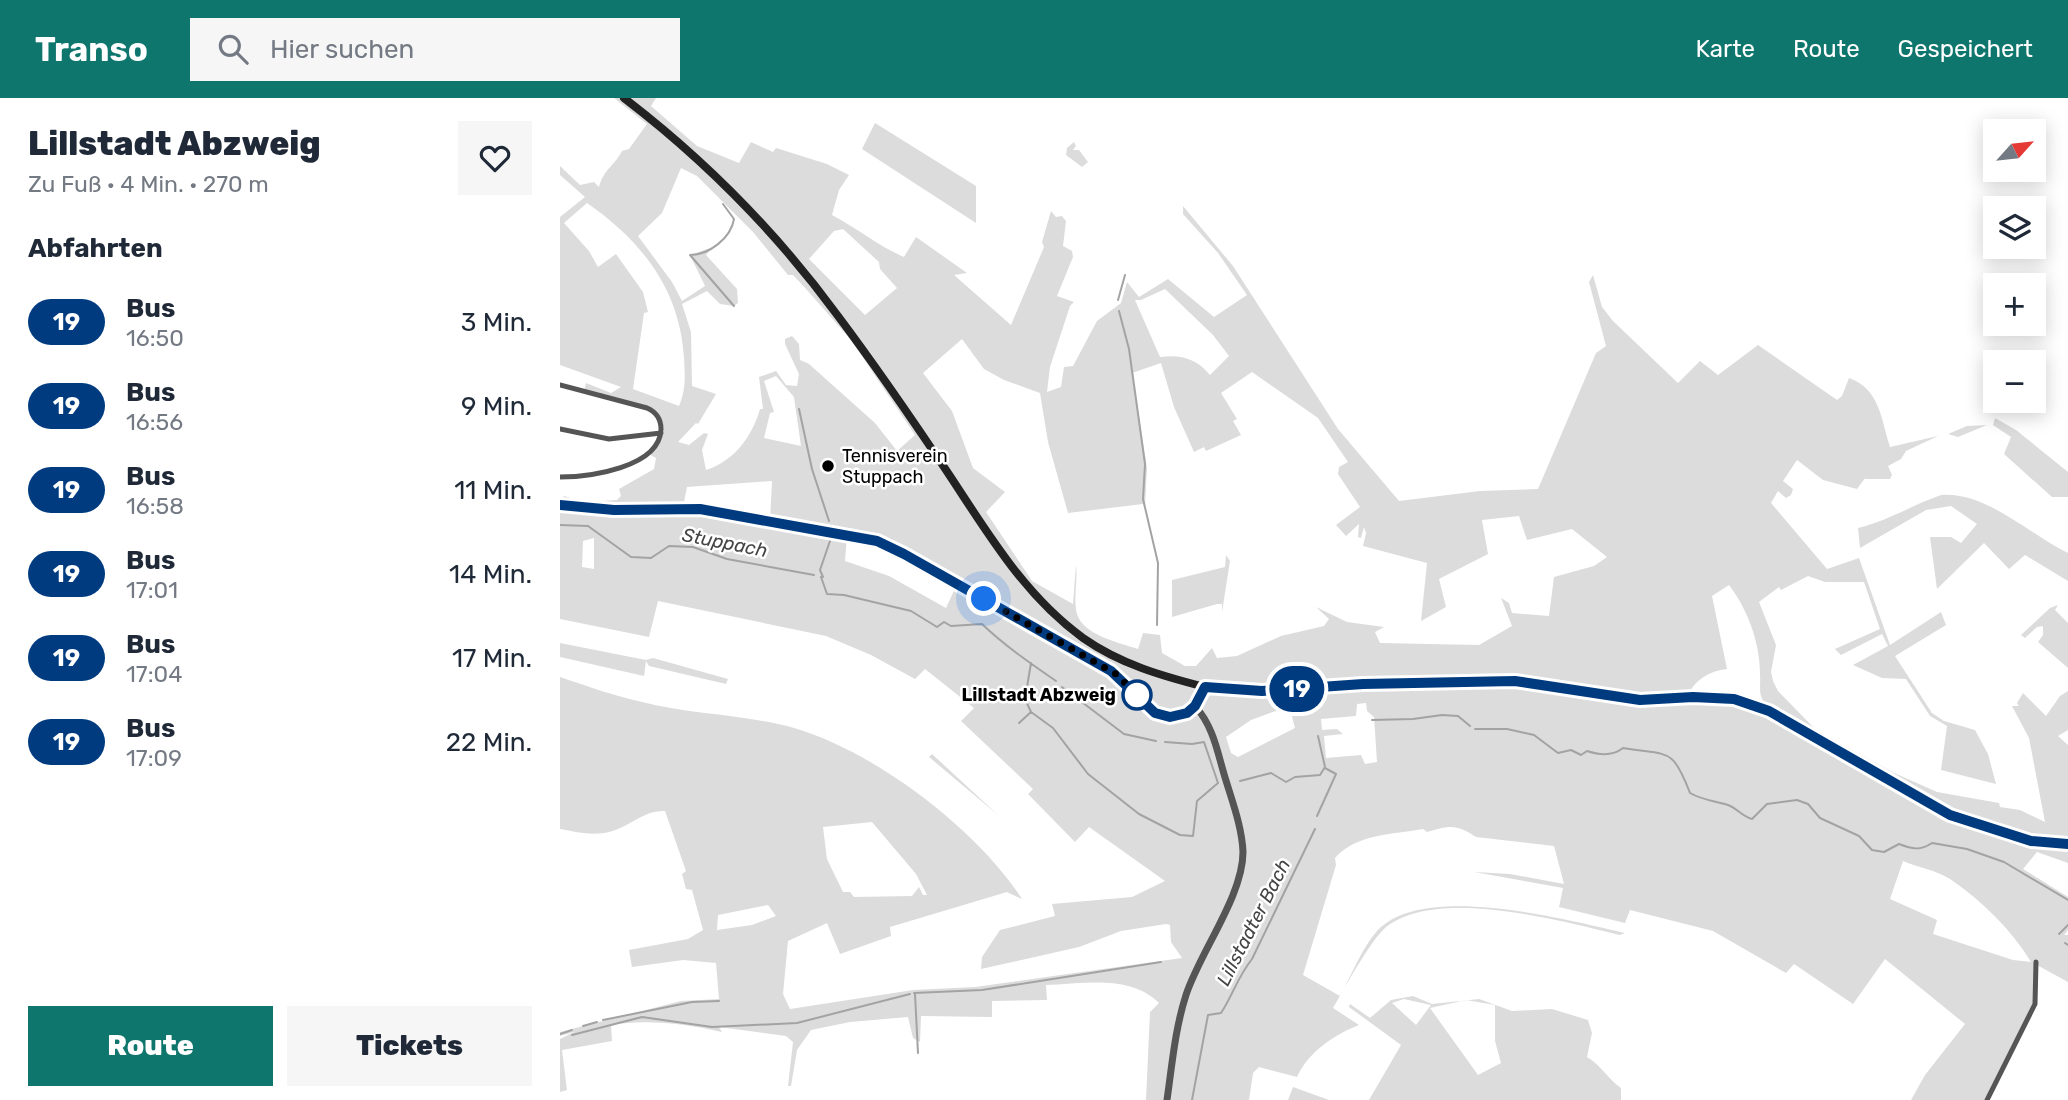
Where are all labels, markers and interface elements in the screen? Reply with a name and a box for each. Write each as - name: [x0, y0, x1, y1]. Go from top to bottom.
- search box: [190, 18, 680, 81]
- text: Transo: [35, 30, 148, 69]
- icon: search: [214, 30, 252, 68]
- text: Hier suchen: [270, 34, 414, 65]
- text: Karte: [1696, 35, 1755, 63]
- text: Route: [1793, 35, 1860, 63]
- text: Gespeichert: [1898, 35, 2033, 63]
- north arrow: [1983, 119, 2046, 182]
- map controls: [1983, 119, 2046, 413]
- button: heart: [458, 121, 532, 195]
- text: Lillstadt Abzweig: [28, 124, 321, 163]
- text: Zu Fuß · 4 Min. · 270 m: [28, 170, 269, 198]
- button: layers: [1983, 196, 2046, 259]
- text: Abfahrten: [28, 233, 163, 264]
- button: +: [1983, 273, 2046, 336]
- text: Bus: [126, 293, 175, 324]
- text: 3 Min.: [461, 307, 532, 338]
- text: 19: [53, 308, 80, 336]
- text: 16:50: [126, 324, 184, 352]
- button: −: [1983, 350, 2046, 413]
- text: Bus: [126, 377, 175, 408]
- text: 9 Min.: [461, 391, 532, 422]
- text: 19: [53, 392, 80, 420]
- text: 16:56: [126, 408, 183, 436]
- place label: Tennisverein Stuppach: [842, 445, 948, 488]
- marker: Tennisverein Stuppach: [820, 458, 836, 474]
- text: Bus: [126, 461, 175, 492]
- text: 11 Min.: [454, 475, 532, 506]
- text: 19: [53, 476, 80, 504]
- text: 16:58: [126, 492, 184, 520]
- water label: Stuppach: [680, 523, 769, 562]
- text: Bus: [126, 545, 175, 576]
- text: 14 Min.: [449, 559, 532, 590]
- text: 19: [53, 560, 80, 588]
- text: 17:01: [126, 576, 178, 604]
- your location: [966, 581, 1001, 616]
- text: Bus: [126, 629, 175, 660]
- text: 17 Min.: [452, 643, 532, 674]
- text: 19: [53, 644, 80, 672]
- text: 17:04: [126, 660, 182, 688]
- line badge: 19: [1266, 666, 1328, 712]
- text: 19: [1283, 675, 1311, 703]
- marker: Lillstadt Abzweig: [1122, 680, 1152, 710]
- place label: Lillstadt Abzweig: [962, 684, 1116, 706]
- text: Bus: [126, 713, 175, 744]
- text: 22 Min.: [446, 727, 532, 758]
- text: 19: [53, 728, 80, 756]
- text: 17:09: [126, 744, 182, 772]
- water label: Lillstadter Bach: [1212, 855, 1295, 989]
- button: Route: [28, 1006, 273, 1086]
- button: Tickets: [287, 1006, 532, 1086]

